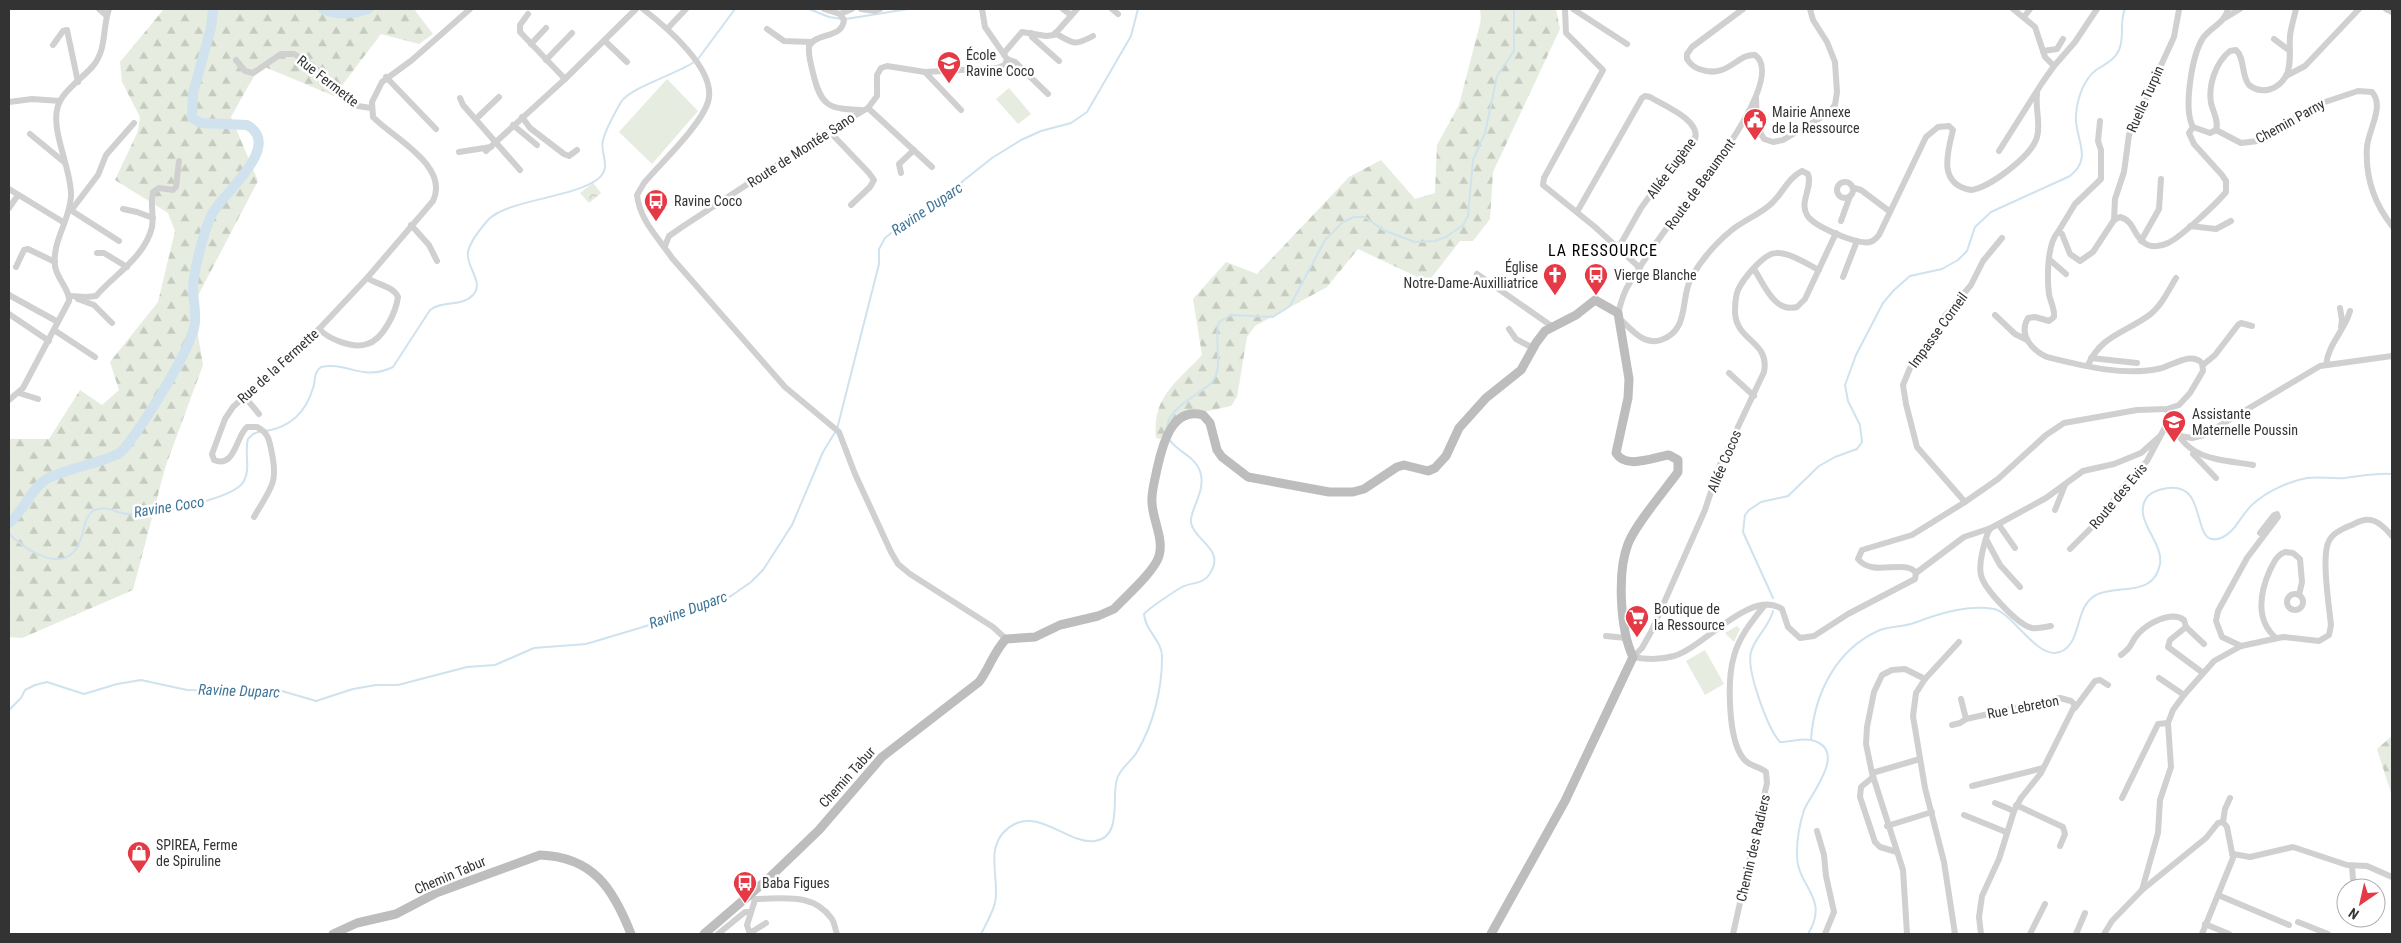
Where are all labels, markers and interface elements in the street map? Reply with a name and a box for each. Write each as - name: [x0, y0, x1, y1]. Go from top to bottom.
- place label: École Ravine Coco: [966, 46, 1034, 79]
- school or university icon: École Ravine Coco: [936, 50, 962, 84]
- street label: Rue Fermette: [294, 52, 362, 110]
- street label: Ruelle Turpin: [2123, 63, 2167, 135]
- street label: Chemin Parny: [2253, 95, 2327, 146]
- place label: Mairie Annexe de la Ressource: [1772, 104, 1860, 136]
- public building icon: Mairie Annexe de la Ressource: [1742, 107, 1768, 141]
- street label: Route de Montée Sano: [744, 109, 858, 191]
- street label: Allée Eugène: [1643, 134, 1699, 201]
- street label: Route de Beaumont: [1662, 136, 1738, 232]
- water label: Ravine Duparc: [888, 178, 966, 239]
- bus stop icon: Ravine Coco: [643, 188, 669, 222]
- place label: Ravine Coco: [674, 193, 742, 209]
- district label: LA RESSOURCE: [1548, 241, 1658, 260]
- place label: Église Notre-Dame-Auxilliatrice: [1404, 258, 1538, 291]
- church icon: Église Notre-Dame-Auxilliatrice: [1542, 262, 1568, 296]
- bus stop icon: Vierge Blanche: [1583, 262, 1609, 296]
- place label: Vierge Blanche: [1614, 267, 1697, 283]
- street label: Impasse Corneil: [1905, 289, 1971, 371]
- street label: Rue de la Fermette: [234, 325, 322, 406]
- place label: Assistante Maternelle Poussin: [2192, 406, 2298, 438]
- school or university icon: Assistante Maternelle Poussin: [2161, 409, 2187, 443]
- street label: Allée Cocos: [1704, 428, 1744, 494]
- street label: Route des Evis: [2086, 460, 2150, 532]
- water label: Ravine Coco: [133, 493, 205, 521]
- water label: Ravine Duparc: [646, 587, 730, 632]
- place label: Boutique de la Ressource: [1654, 601, 1725, 633]
- supermarket icon: Boutique de la Ressource: [1624, 604, 1650, 638]
- water label: Ravine Duparc: [198, 681, 281, 701]
- street label: Rue Lebreton: [1986, 692, 2060, 722]
- street label: Chemin Tabur: [816, 743, 878, 811]
- street label: Chemin des Radiers: [1733, 793, 1773, 903]
- place label: SPIREA, Ferme de Spiruline: [156, 837, 238, 869]
- shop icon: SPIREA, Ferme de Spiruline: [126, 840, 152, 874]
- street label: Chemin Tabur: [412, 853, 488, 897]
- bus stop icon: Baba Figues: [732, 870, 758, 904]
- place label: Baba Figues: [762, 875, 830, 891]
- north arrow: [2336, 878, 2386, 928]
- text: N: [2346, 905, 2362, 923]

